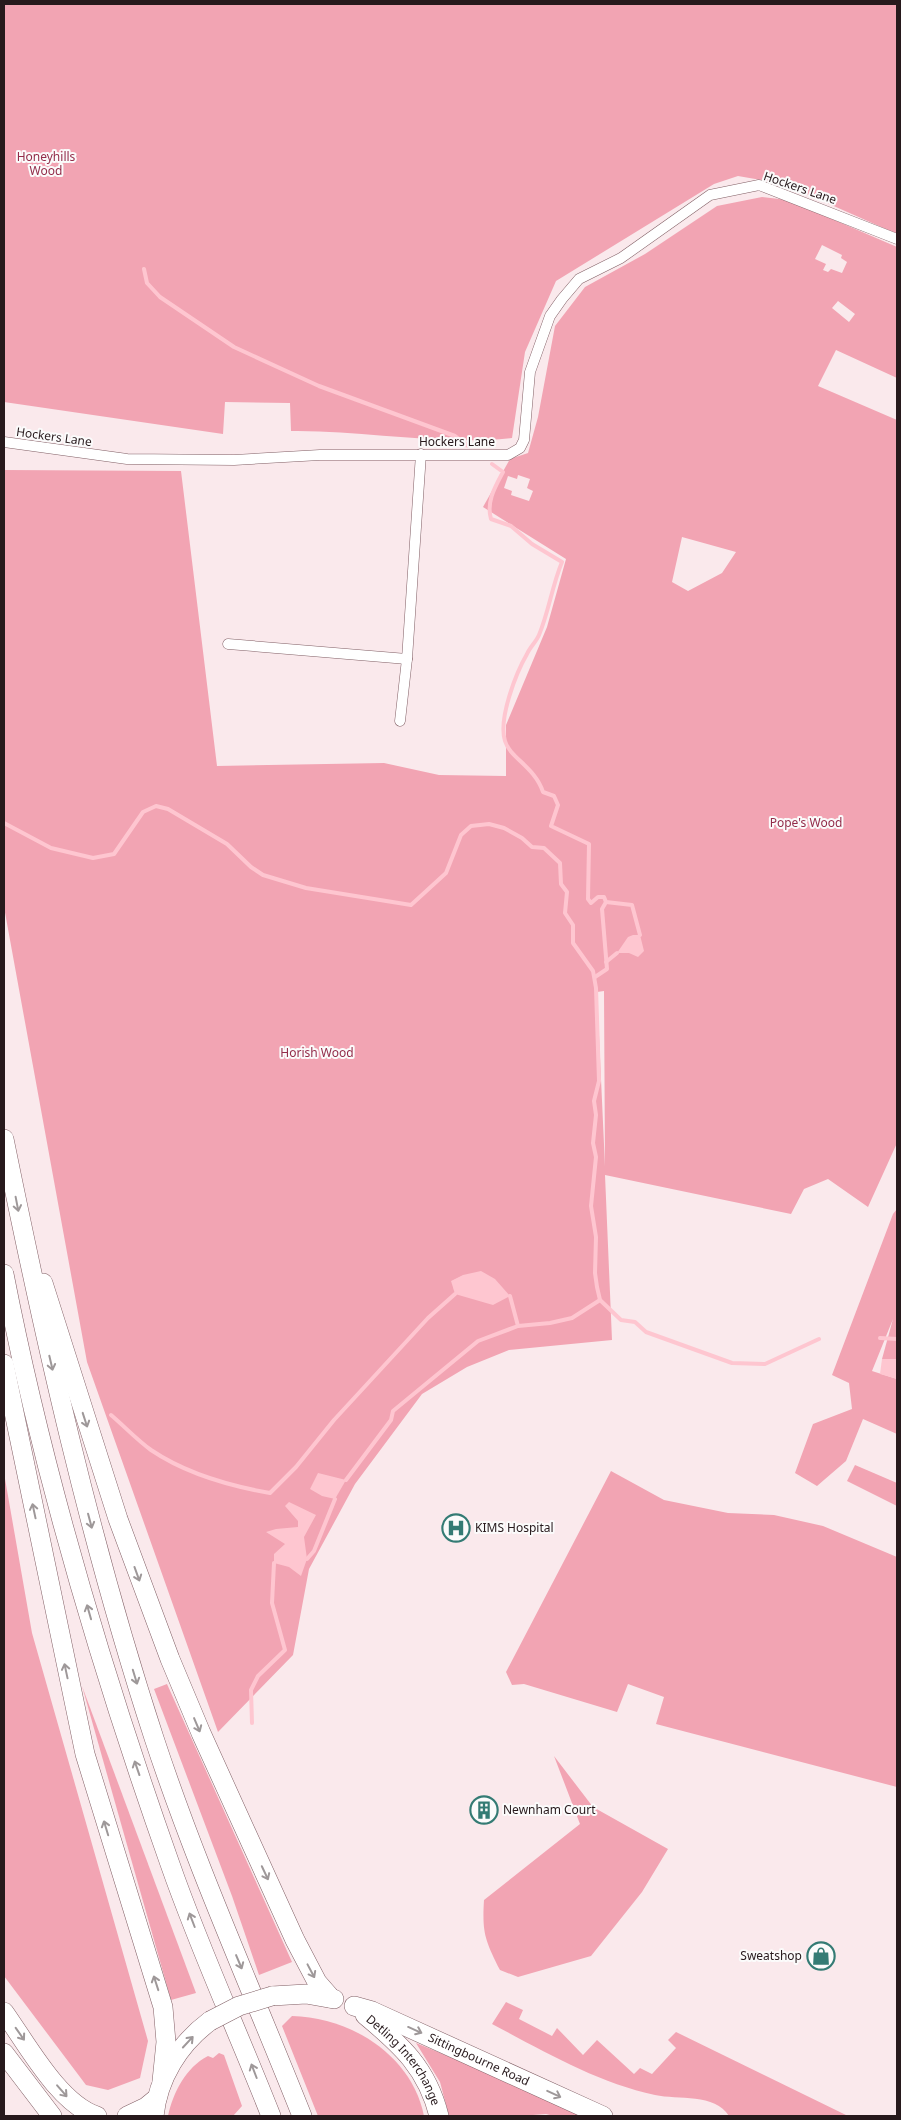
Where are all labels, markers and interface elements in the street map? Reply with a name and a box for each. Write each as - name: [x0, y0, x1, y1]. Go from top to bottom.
- park label: Honeyhills Wood: [17, 148, 76, 179]
- street label: Hockers Lane: [761, 167, 839, 208]
- street label: Hockers Lane: [15, 423, 93, 450]
- street label: Hockers Lane: [419, 433, 495, 450]
- park label: Pope's Wood: [770, 814, 842, 831]
- park label: Horish Wood: [280, 1044, 354, 1061]
- one-way arrow: [13, 1196, 22, 1212]
- one-way arrow: [47, 1355, 56, 1371]
- one-way arrow: [81, 1412, 91, 1428]
- one-way arrow: [29, 1504, 38, 1520]
- one-way arrow: [86, 1512, 96, 1528]
- hospital icon: KIMS Hospital: [441, 1513, 471, 1543]
- place label: KIMS Hospital: [475, 1519, 554, 1536]
- one-way arrow: [133, 1566, 142, 1581]
- one-way arrow: [83, 1605, 93, 1621]
- one-way arrow: [61, 1663, 71, 1679]
- one-way arrow: [131, 1668, 141, 1684]
- one-way arrow: [193, 1717, 203, 1732]
- one-way arrow: [132, 1760, 141, 1776]
- building icon: Newnham Court: [469, 1795, 499, 1825]
- place label: Newnham Court: [503, 1801, 596, 1818]
- one-way arrow: [101, 1820, 111, 1836]
- one-way arrow: [260, 1865, 270, 1880]
- one-way arrow: [187, 1913, 196, 1929]
- shop icon: Sweatshop: [806, 1941, 836, 1971]
- place label: Sweatshop: [740, 1947, 802, 1964]
- one-way arrow: [234, 1954, 244, 1969]
- one-way arrow: [307, 1963, 316, 1978]
- one-way arrow: [150, 1975, 160, 1991]
- street label: Detling Interchange: [363, 2010, 444, 2108]
- one-way arrow: [407, 2026, 422, 2036]
- one-way arrow: [15, 2027, 25, 2041]
- street label: Sittingbourne Road: [426, 2029, 532, 2089]
- one-way arrow: [182, 2035, 194, 2048]
- one-way arrow: [248, 2064, 258, 2079]
- one-way arrow: [57, 2085, 68, 2098]
- one-way arrow: [547, 2089, 562, 2099]

